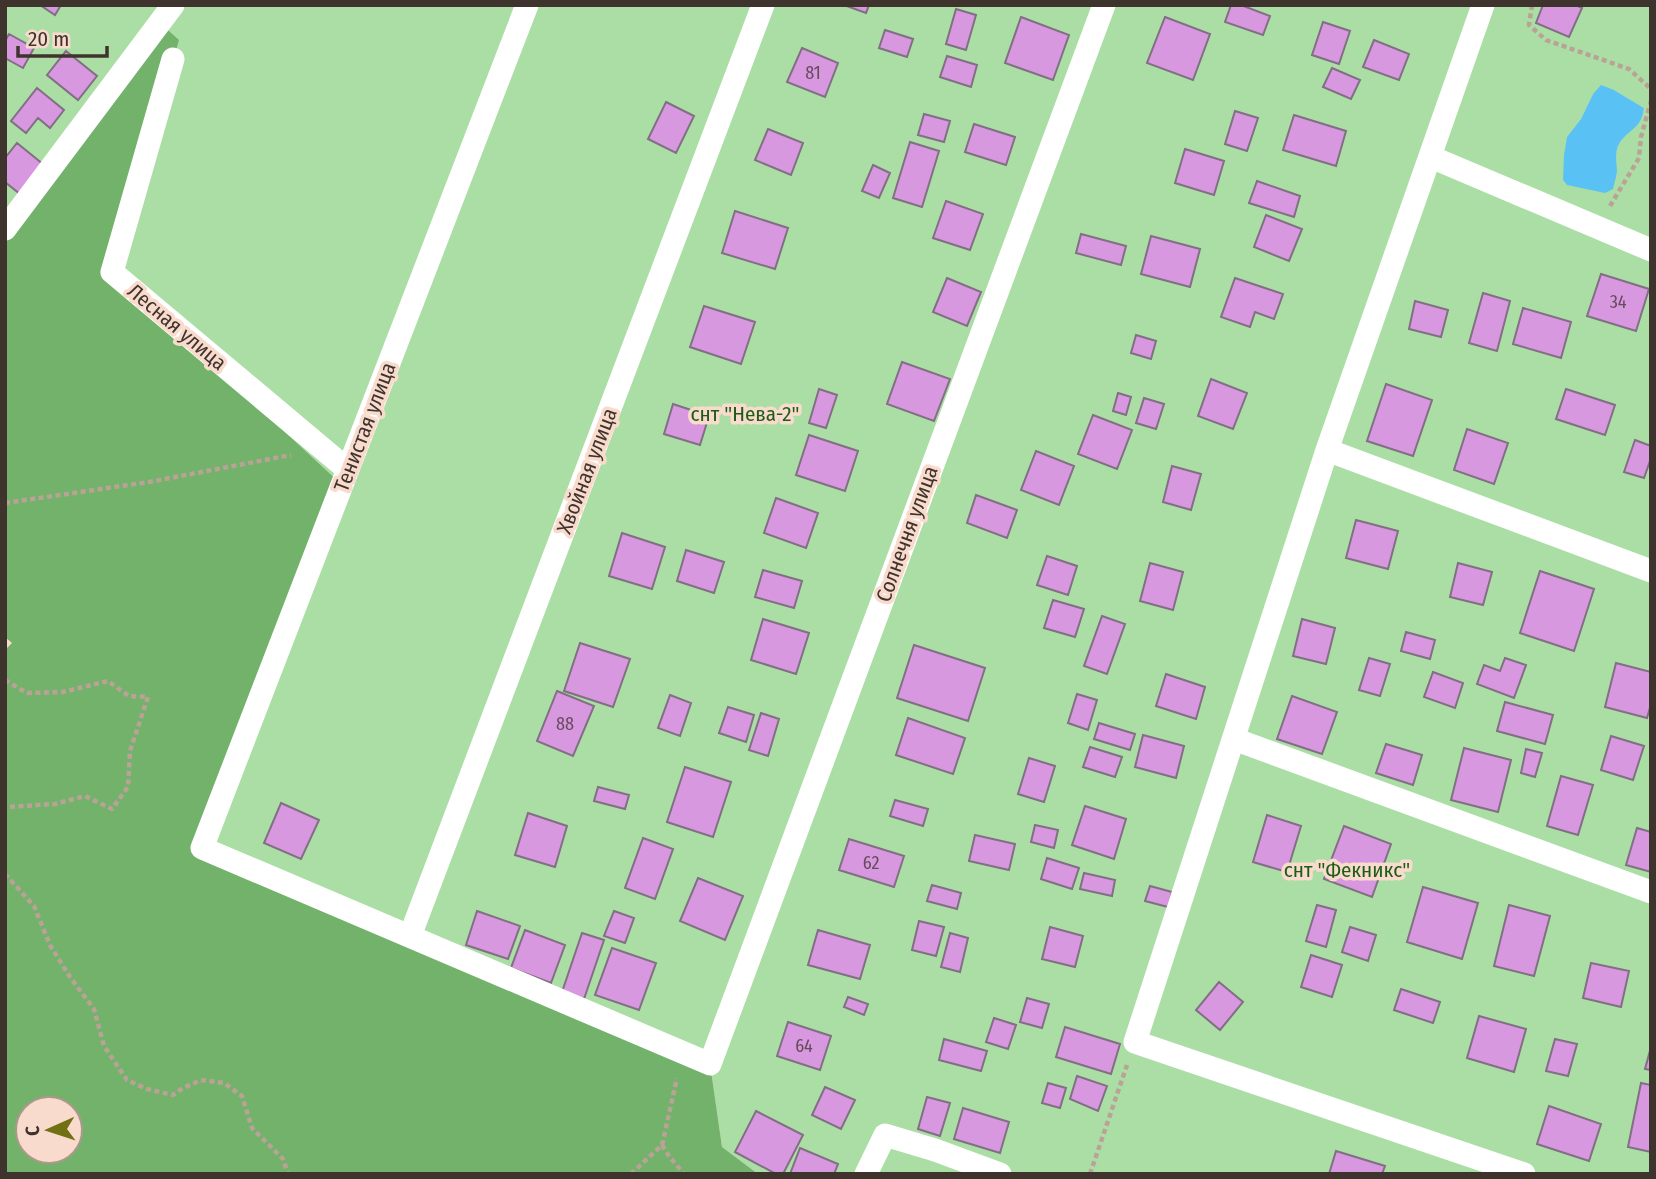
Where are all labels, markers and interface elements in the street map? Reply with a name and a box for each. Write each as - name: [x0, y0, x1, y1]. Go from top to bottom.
- scale bar: [18, 14, 107, 58]
- text: 20 m: [28, 26, 69, 52]
- house number: 81: [805, 62, 821, 84]
- street label: Лесная улица: [122, 278, 232, 376]
- house number: 34: [1610, 291, 1627, 313]
- street label: Тенистая улица: [328, 359, 402, 495]
- park label: снт "Нева-2": [691, 401, 799, 427]
- street label: Хвойная улица: [551, 404, 623, 538]
- street label: Солнечня улица: [870, 462, 944, 606]
- house number: 88: [556, 713, 574, 735]
- house number: 62: [863, 852, 879, 874]
- park label: снт "Фекникс": [1284, 857, 1410, 883]
- house number: 64: [795, 1035, 813, 1057]
- north arrow: [14, 1095, 84, 1165]
- text: С: [21, 1125, 44, 1136]

